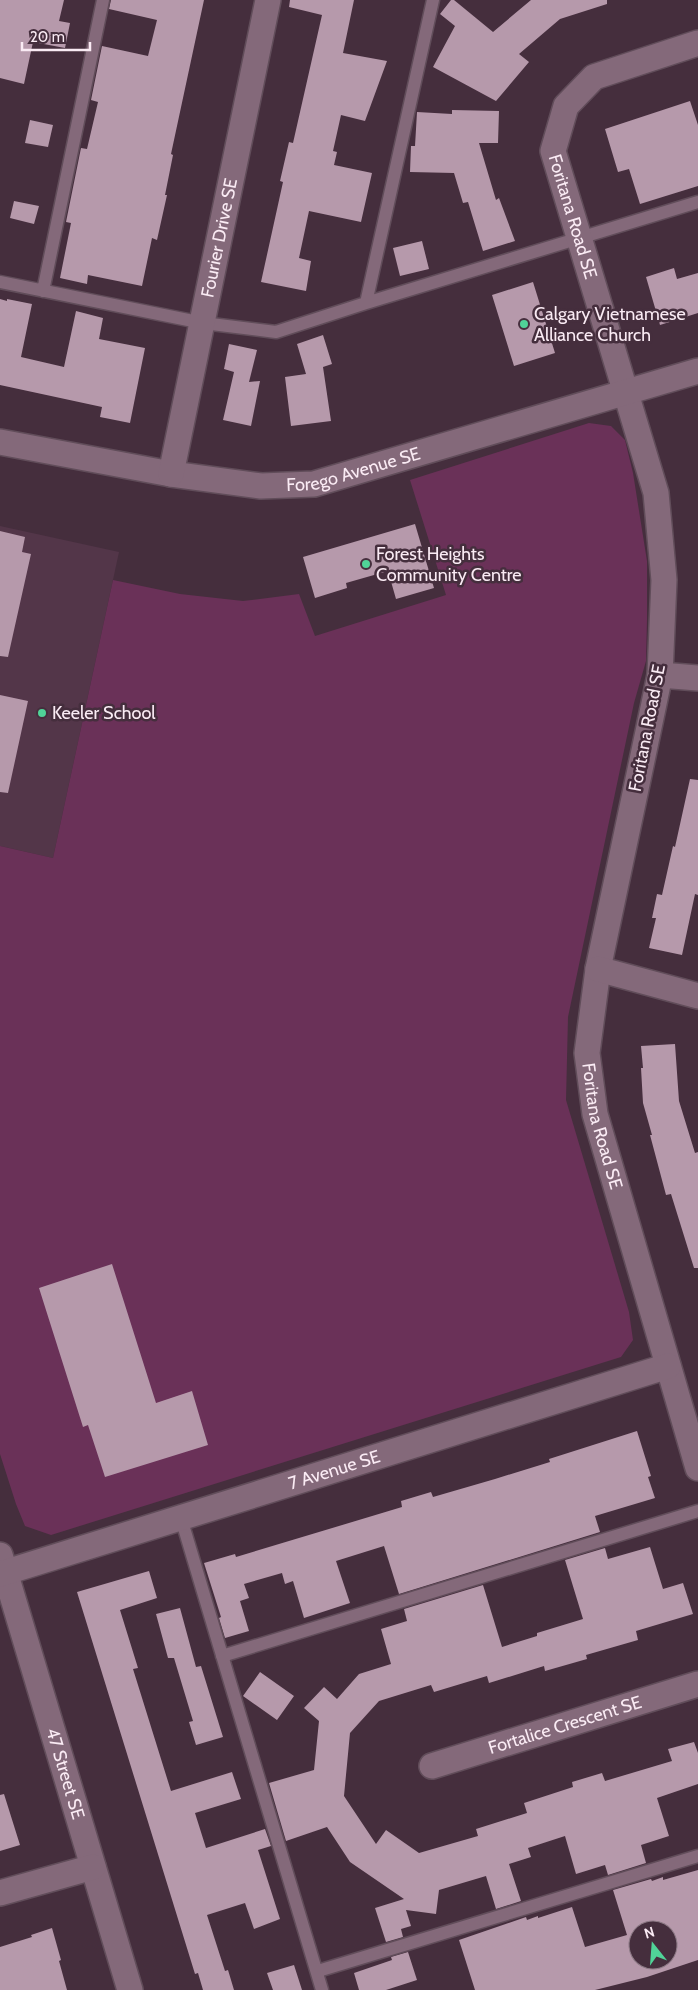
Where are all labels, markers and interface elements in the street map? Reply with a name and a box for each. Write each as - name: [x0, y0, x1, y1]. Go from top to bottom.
- scale bar: [22, 20, 90, 52]
- text: 20 m: [30, 28, 65, 46]
- street label: Foritana Road SE: [544, 152, 602, 282]
- street label: Fourier Drive SE: [196, 176, 242, 300]
- place label: Calgary Vietnamese Alliance Church: [534, 303, 686, 346]
- marker: Calgary Vietnamese Alliance Church: [518, 318, 530, 330]
- street label: Forego Avenue SE: [286, 442, 423, 496]
- place label: Forest Heights Community Centre: [376, 543, 522, 586]
- marker: Forest Heights Community Centre: [360, 558, 372, 570]
- street label: Foritana Road SE: [624, 663, 670, 793]
- place label: Keeler School: [52, 702, 156, 724]
- marker: Keeler School: [36, 707, 48, 719]
- street label: Foritana Road SE: [577, 1062, 627, 1192]
- street label: 7 Avenue SE: [286, 1445, 383, 1495]
- street label: Fortalice Crescent SE: [485, 1691, 644, 1759]
- street label: 47 Street SE: [41, 1725, 89, 1822]
- north arrow: [628, 1920, 678, 1970]
- text: N: [642, 1923, 657, 1943]

